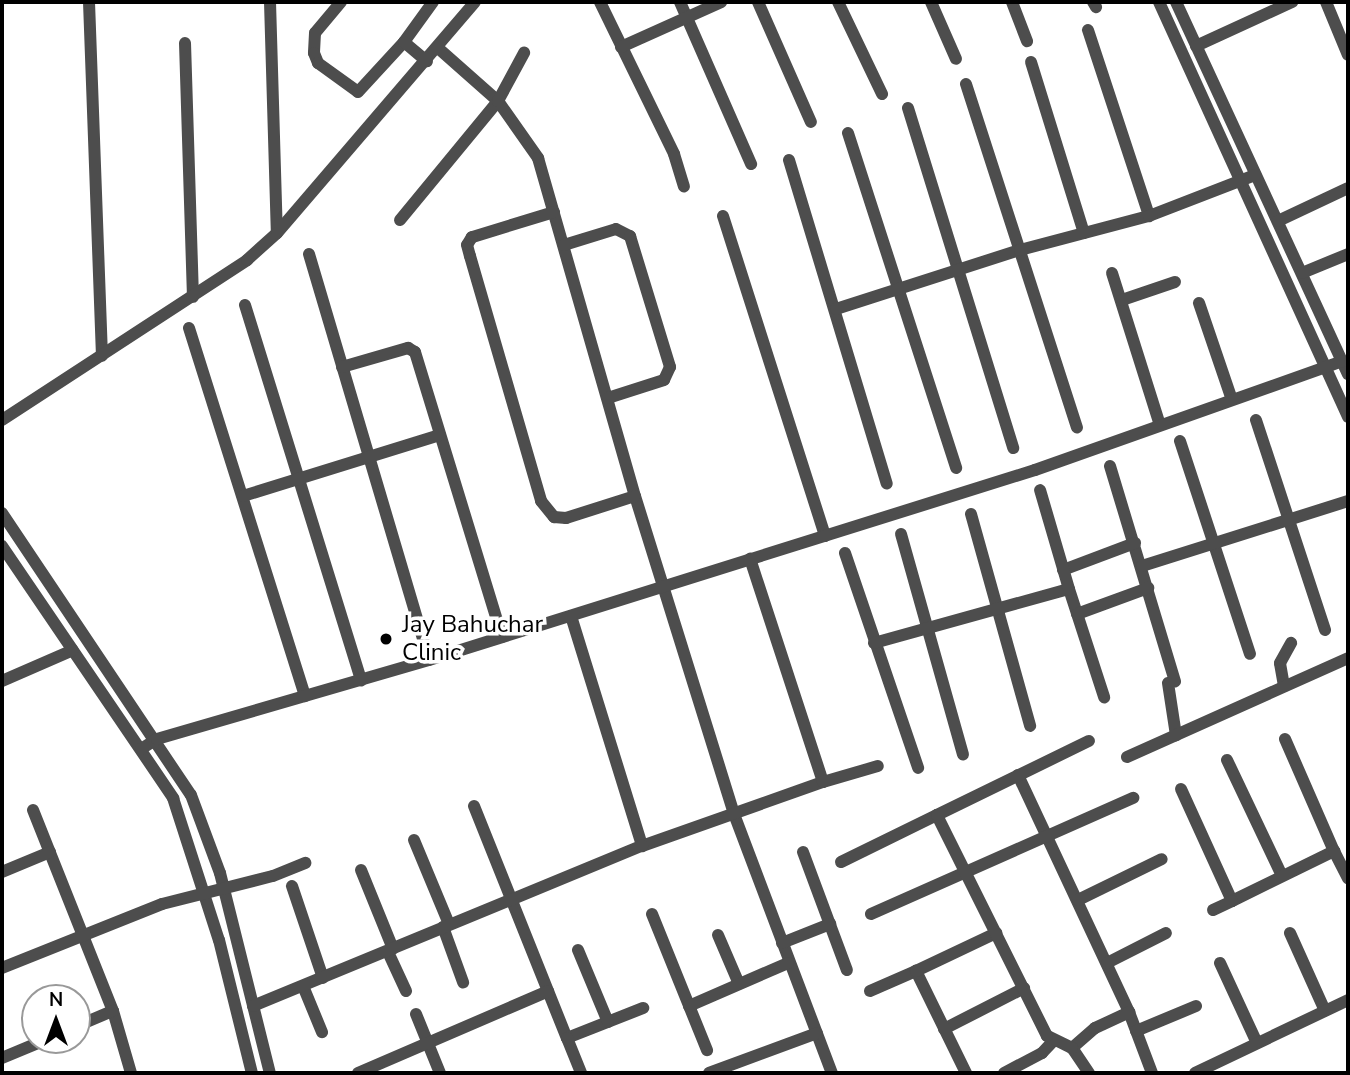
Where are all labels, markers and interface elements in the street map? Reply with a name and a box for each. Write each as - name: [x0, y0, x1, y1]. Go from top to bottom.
- place label: Jay Bahuchar Clinic: [402, 611, 543, 667]
- marker: Jay Bahuchar Clinic: [376, 629, 396, 649]
- north arrow: [21, 984, 91, 1054]
- text: N: [49, 987, 63, 1013]

